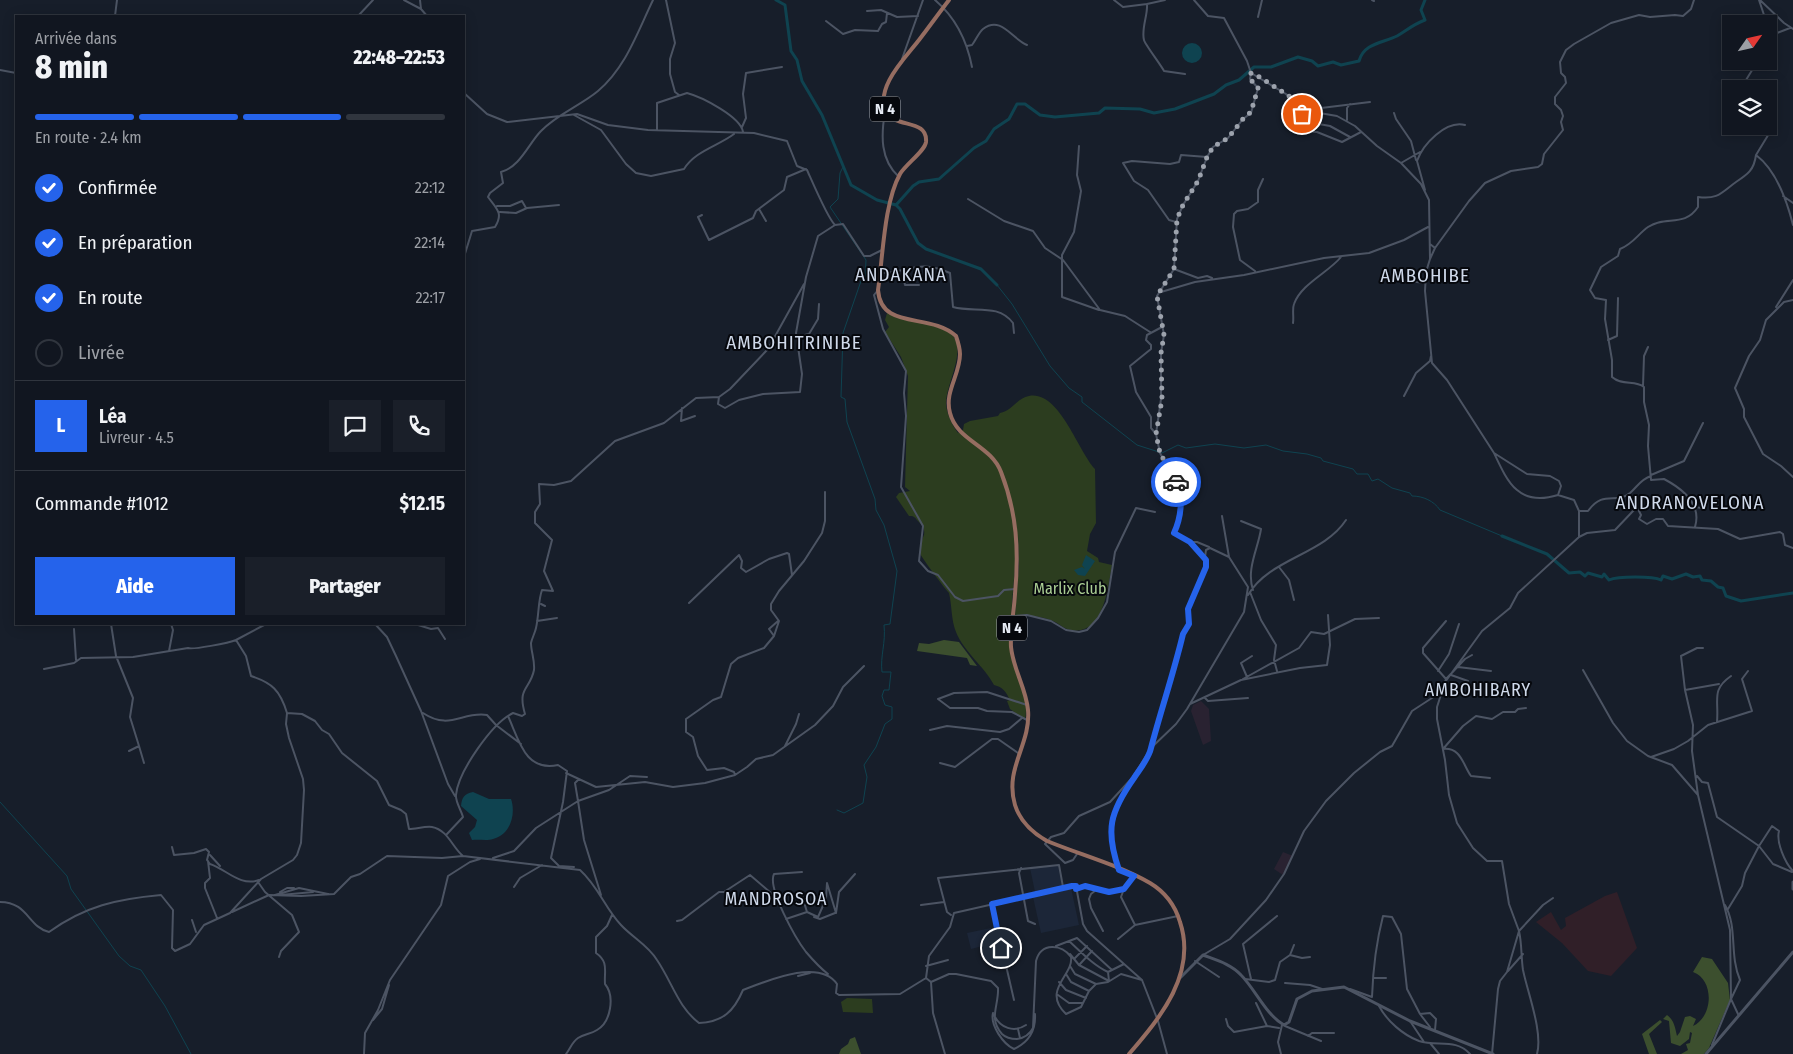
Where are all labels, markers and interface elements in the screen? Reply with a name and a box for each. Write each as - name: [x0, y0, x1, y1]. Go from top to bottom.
- north arrow: [1722, 15, 1778, 70]
- map controls: [1722, 15, 1777, 135]
- text: Arrivée dans: [35, 29, 117, 48]
- text: 22:48–22:53: [354, 46, 445, 69]
- text: 8 min: [35, 48, 108, 86]
- button: layers: [1722, 80, 1777, 135]
- pin: [1281, 93, 1323, 135]
- road number: N 4: [870, 96, 900, 122]
- icon: bag: [1288, 100, 1316, 128]
- text: En route · 2.4 km: [35, 128, 141, 147]
- icon: check: [35, 174, 63, 202]
- text: Confirmée: [78, 176, 157, 199]
- text: 22:12: [415, 178, 445, 197]
- icon: check: [35, 229, 63, 257]
- text: En préparation: [78, 231, 192, 254]
- text: 22:14: [414, 233, 445, 252]
- district label: ANDAKANA: [855, 263, 947, 286]
- district label: AMBOHIBE: [1380, 264, 1470, 287]
- icon: check: [35, 284, 63, 312]
- text: En route: [78, 286, 143, 309]
- text: 22:17: [415, 288, 445, 307]
- district label: AMBOHITRINIBE: [726, 331, 862, 354]
- text: Livrée: [78, 341, 125, 364]
- button: chat: [329, 400, 381, 452]
- button: phone: [393, 400, 445, 452]
- text: Léa: [99, 405, 126, 428]
- text: L: [57, 414, 65, 437]
- text: Livreur · 4.5: [99, 428, 174, 447]
- courier: [1151, 457, 1201, 507]
- icon: car: [1162, 468, 1190, 496]
- district label: ANDRANOVELONA: [1616, 491, 1764, 514]
- text: Commande #1012: [35, 492, 168, 515]
- text: $12.15: [400, 492, 445, 515]
- button: Aide: [35, 557, 235, 615]
- button: Partager: [245, 557, 445, 615]
- park label: Marlix Club: [1034, 579, 1106, 598]
- road number: N 4: [997, 616, 1027, 640]
- district label: AMBOHIBARY: [1425, 679, 1531, 701]
- district label: MANDROSOA: [724, 888, 828, 910]
- pin: [980, 927, 1022, 969]
- icon: home: [987, 934, 1015, 962]

